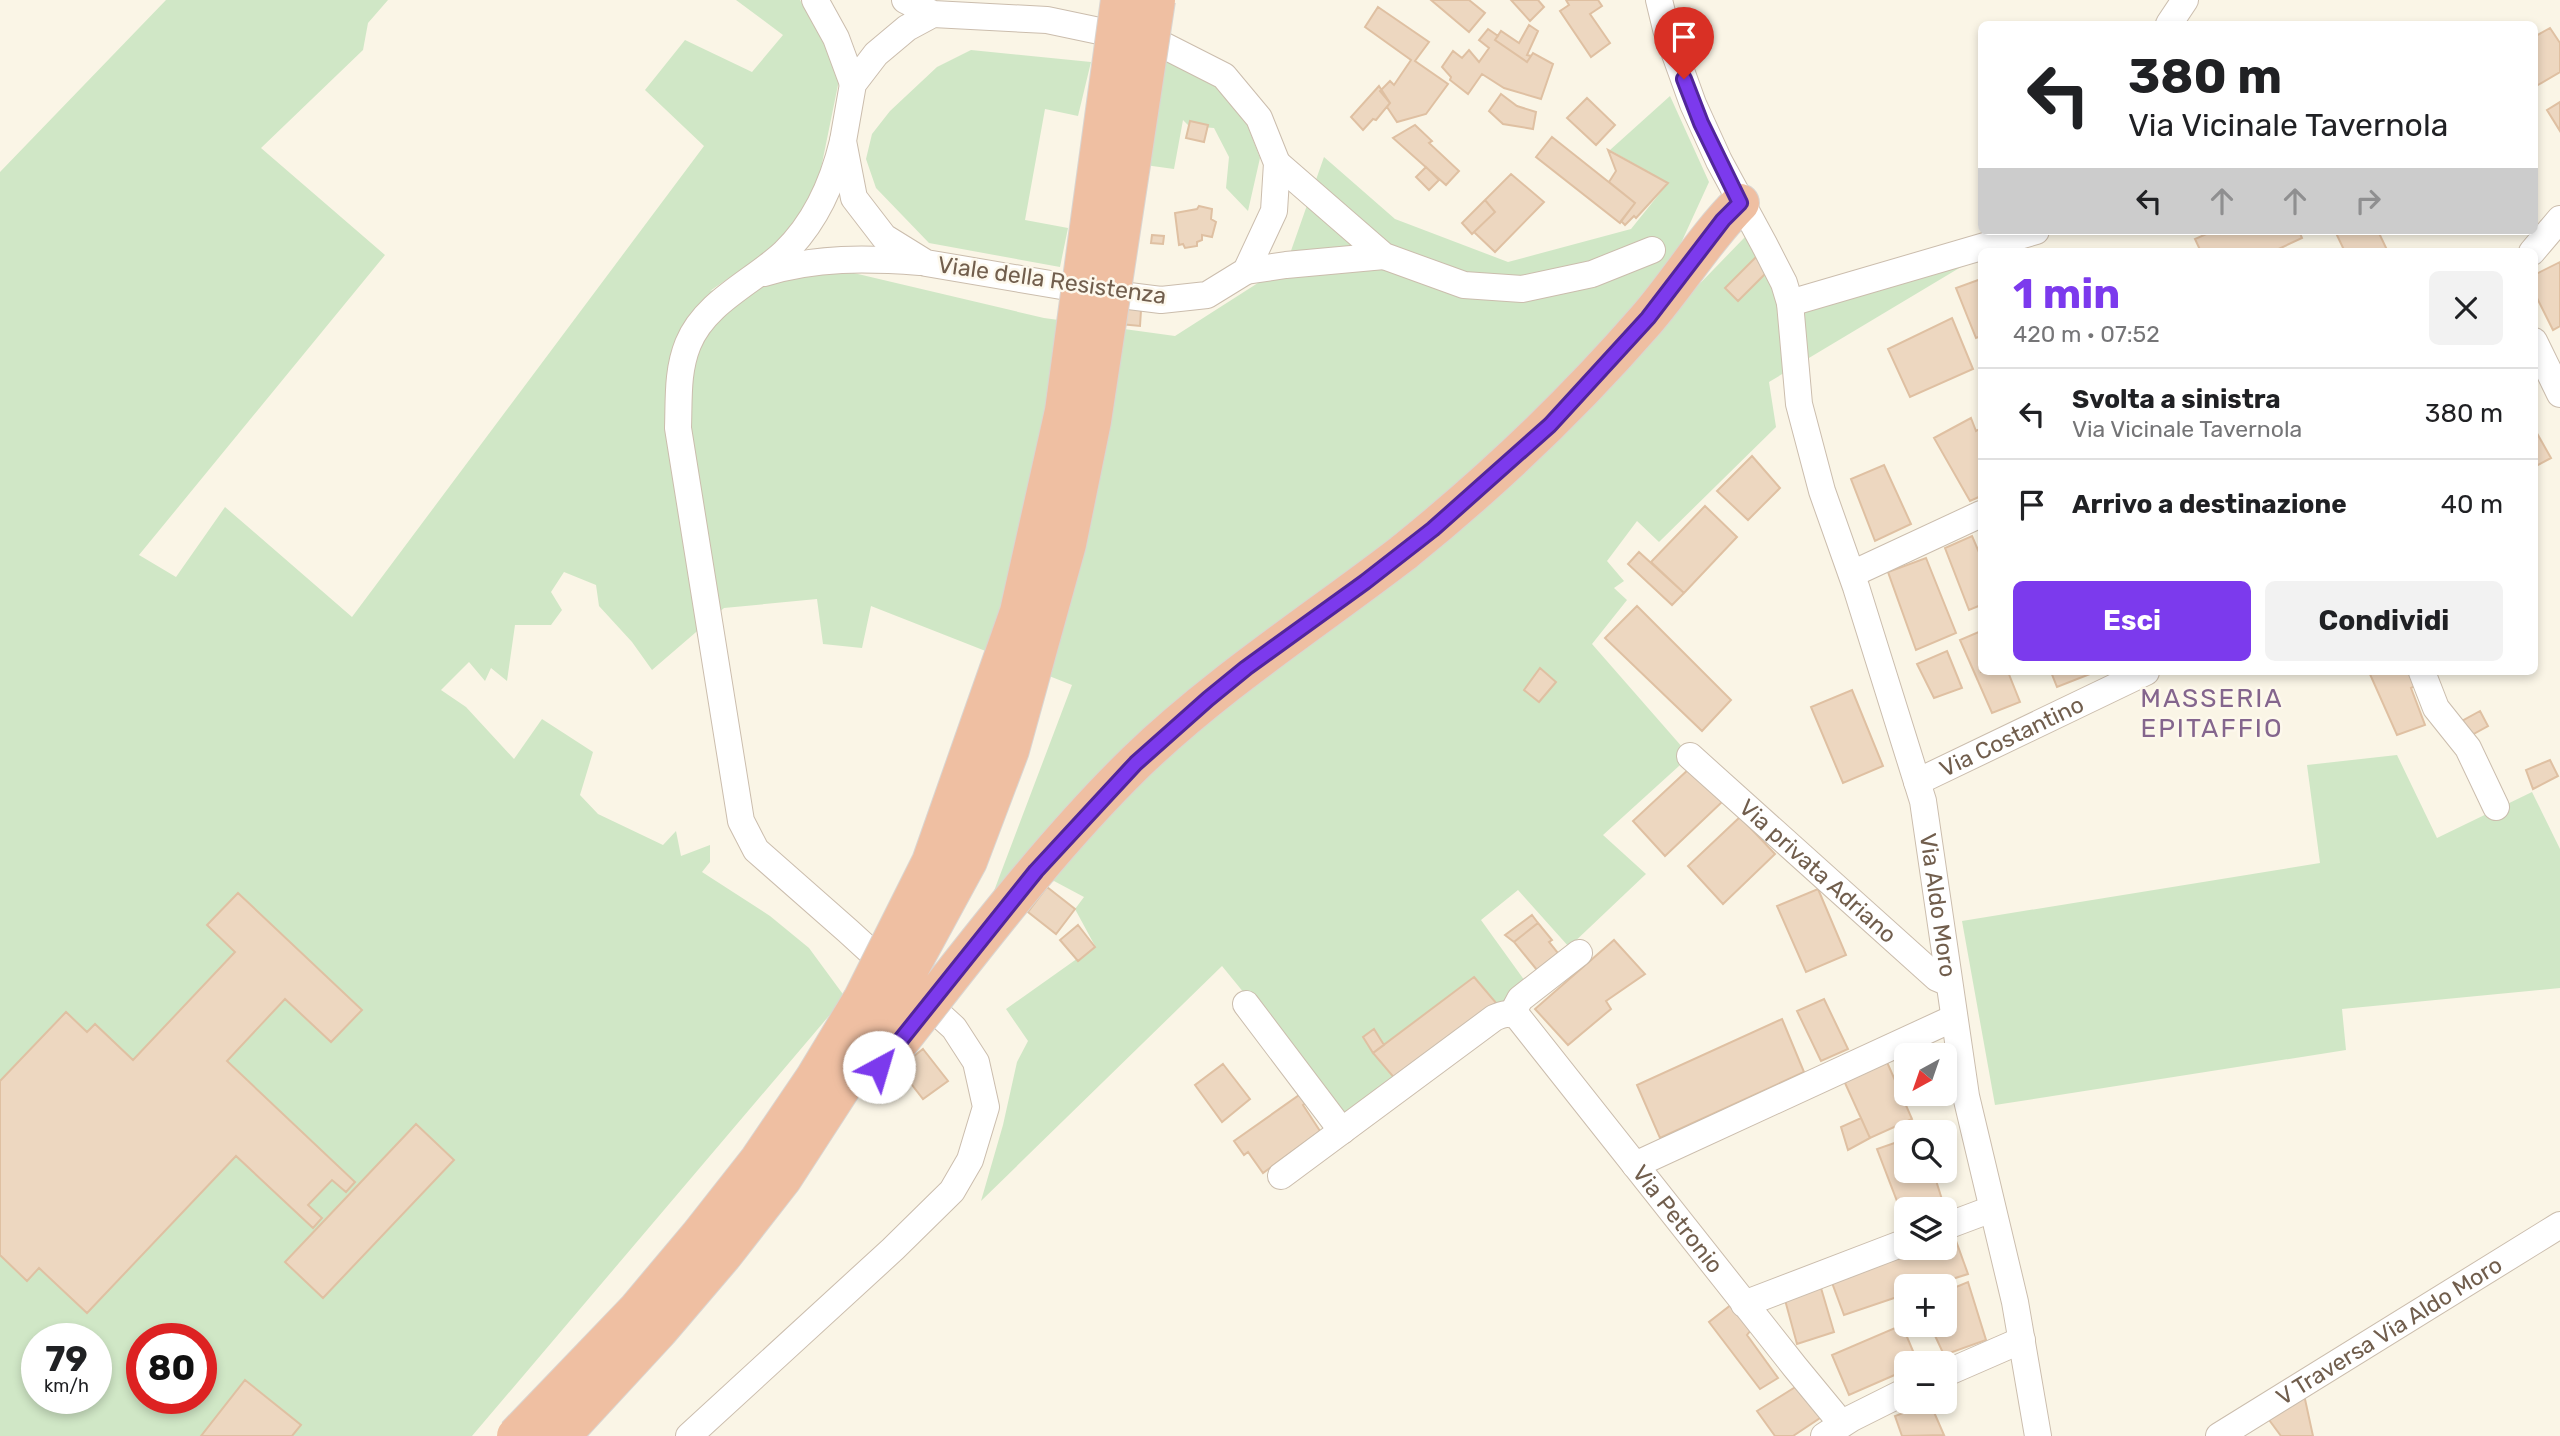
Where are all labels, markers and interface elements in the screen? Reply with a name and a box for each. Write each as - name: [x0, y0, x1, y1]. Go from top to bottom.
- pin: [1654, 7, 1714, 79]
- icon: arrive: [1665, 18, 1703, 56]
- text: 380 m: [2128, 47, 2282, 105]
- icon: left: [2013, 49, 2104, 140]
- text: Via Vicinale Tavernola: [2128, 106, 2448, 144]
- icon: left: [2130, 182, 2168, 220]
- icon: ahead: [2203, 182, 2241, 220]
- icon: ahead: [2276, 182, 2314, 220]
- icon: right: [2349, 182, 2387, 220]
- street label: Viale della Resistenza: [936, 250, 1168, 310]
- text: 1 min: [2013, 269, 2120, 319]
- button: close: [2429, 271, 2503, 345]
- text: 420 m · 07:52: [2013, 320, 2160, 348]
- text: Svolta a sinistra: [2072, 384, 2281, 415]
- icon: left: [2013, 395, 2051, 433]
- text: 380 m: [2425, 398, 2503, 429]
- text: Via Vicinale Tavernola: [2072, 415, 2302, 443]
- icon: arrive: [2013, 486, 2051, 524]
- text: Arrivo a destinazione: [2072, 489, 2347, 520]
- text: 40 m: [2441, 489, 2503, 520]
- button: Esci: [2013, 581, 2251, 661]
- button: Condividi: [2265, 581, 2503, 661]
- district label: MASSERIA EPITAFFIO: [2140, 683, 2284, 744]
- street label: Via Costantino: [1935, 690, 2088, 783]
- street label: Via privata Adriano: [1734, 793, 1902, 949]
- street label: Via Aldo Moro: [1914, 831, 1962, 979]
- position arrow: [842, 1030, 916, 1104]
- north arrow: [1894, 1043, 1956, 1106]
- map controls: [1894, 1043, 1957, 1414]
- button: search: [1894, 1120, 1957, 1183]
- street label: Via Petronio: [1627, 1159, 1729, 1279]
- button: layers: [1894, 1197, 1957, 1260]
- street label: V Traversa Via Aldo Moro: [2271, 1250, 2507, 1411]
- button: +: [1894, 1274, 1957, 1337]
- speed limit sign: 80: [126, 1323, 217, 1414]
- text: 79: [45, 1338, 88, 1380]
- button: −: [1894, 1351, 1957, 1414]
- text: km/h: [44, 1375, 89, 1397]

